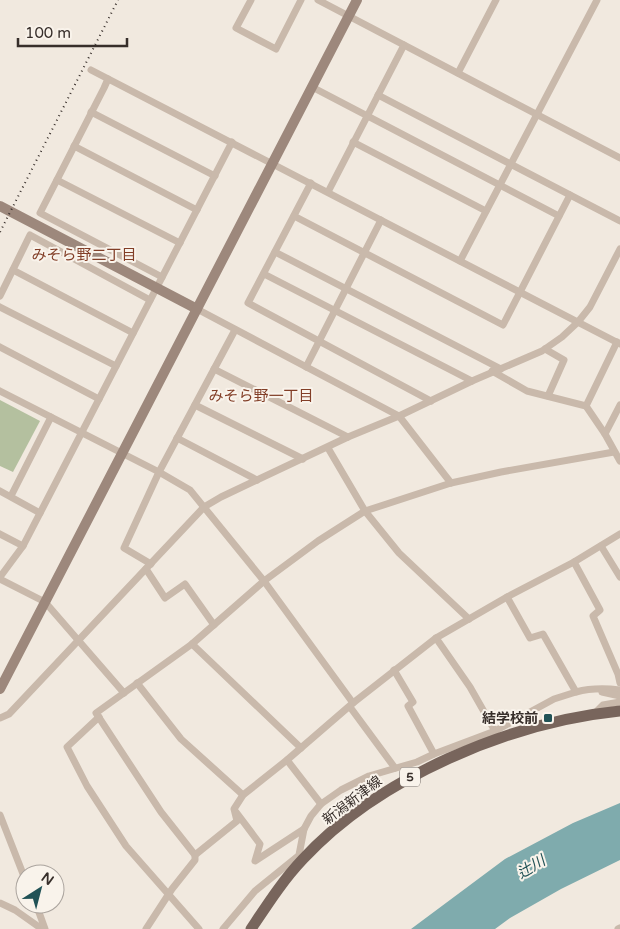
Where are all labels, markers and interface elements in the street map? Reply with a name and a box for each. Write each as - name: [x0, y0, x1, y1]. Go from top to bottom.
- scale bar: [18, 15, 126, 47]
- text: 100 m: [25, 24, 71, 42]
- district label: みそら野二丁目: [31, 246, 137, 264]
- district label: みそら野一丁目: [208, 387, 314, 405]
- place label: 結学校前: [482, 710, 538, 727]
- marker: 結学校前: [542, 712, 554, 724]
- road number: 5: [400, 768, 420, 786]
- street label: 新潟新津線: [319, 773, 385, 828]
- water label: 辻川: [514, 851, 550, 882]
- north arrow: [15, 864, 65, 914]
- text: N: [38, 869, 57, 889]

